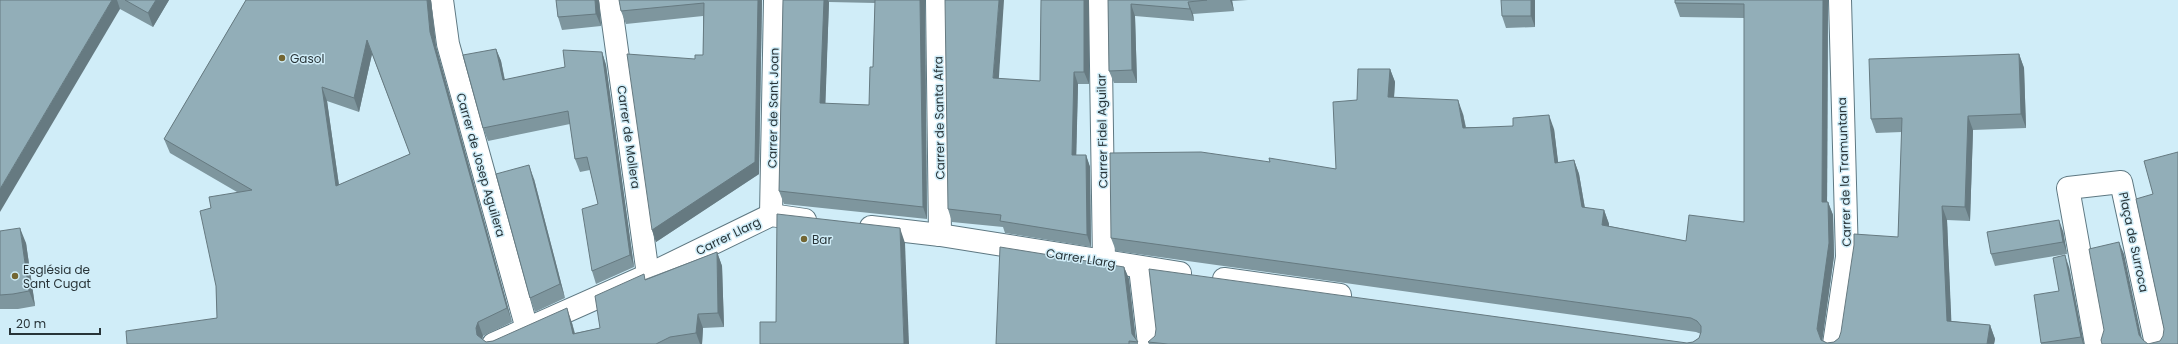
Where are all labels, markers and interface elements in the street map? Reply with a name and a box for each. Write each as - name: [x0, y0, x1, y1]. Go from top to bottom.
- street label: Carrer de Sant Joan: [763, 48, 783, 168]
- place label: Gasol: [290, 50, 324, 67]
- marker: Gasol: [277, 53, 287, 63]
- street label: Carrer de Santa Afra: [929, 56, 949, 180]
- street label: Carrer Fidel Aguilar: [1092, 73, 1111, 188]
- street label: Carrer de Mollera: [613, 84, 645, 190]
- street label: Carrer de Josep Aguilera: [452, 91, 510, 239]
- street label: Carrer de la Tramuntana: [1833, 97, 1855, 247]
- street label: Plaça de Surroca: [2115, 190, 2153, 294]
- street label: Carrer Llarg: [693, 213, 763, 259]
- place label: Bar: [812, 231, 832, 248]
- marker: Bar: [799, 234, 809, 244]
- street label: Carrer Llarg: [1045, 244, 1117, 272]
- place label: Església de Sant Cugat: [23, 261, 91, 292]
- marker: Església de Sant Cugat: [10, 271, 20, 281]
- scale bar: [10, 310, 100, 336]
- text: 20 m: [16, 315, 46, 332]

